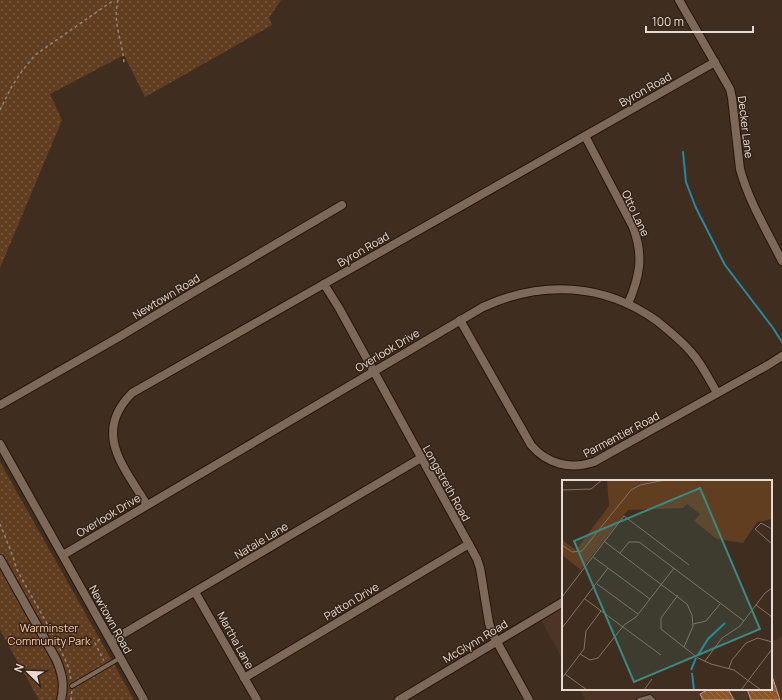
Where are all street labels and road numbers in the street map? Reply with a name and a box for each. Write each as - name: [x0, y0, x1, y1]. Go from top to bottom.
- street label: Byron Road: [616, 68, 674, 110]
- street label: Decker Lane: [735, 95, 757, 159]
- street label: Otto Lane: [619, 187, 653, 239]
- street label: Byron Road: [334, 228, 392, 270]
- street label: Newtown Road: [130, 270, 202, 322]
- street label: Overlook Drive: [352, 325, 422, 375]
- street label: Parmentier Road: [580, 408, 662, 460]
- street label: Longstreth Road: [420, 442, 474, 524]
- street label: Overlook Drive: [73, 490, 143, 540]
- street label: Natale Lane: [231, 518, 291, 562]
- street label: Patton Drive: [321, 578, 382, 623]
- street label: Newtown Road: [86, 582, 136, 656]
- street label: Martha Lane: [214, 609, 258, 672]
- street label: McGlynn Road: [440, 616, 510, 666]

